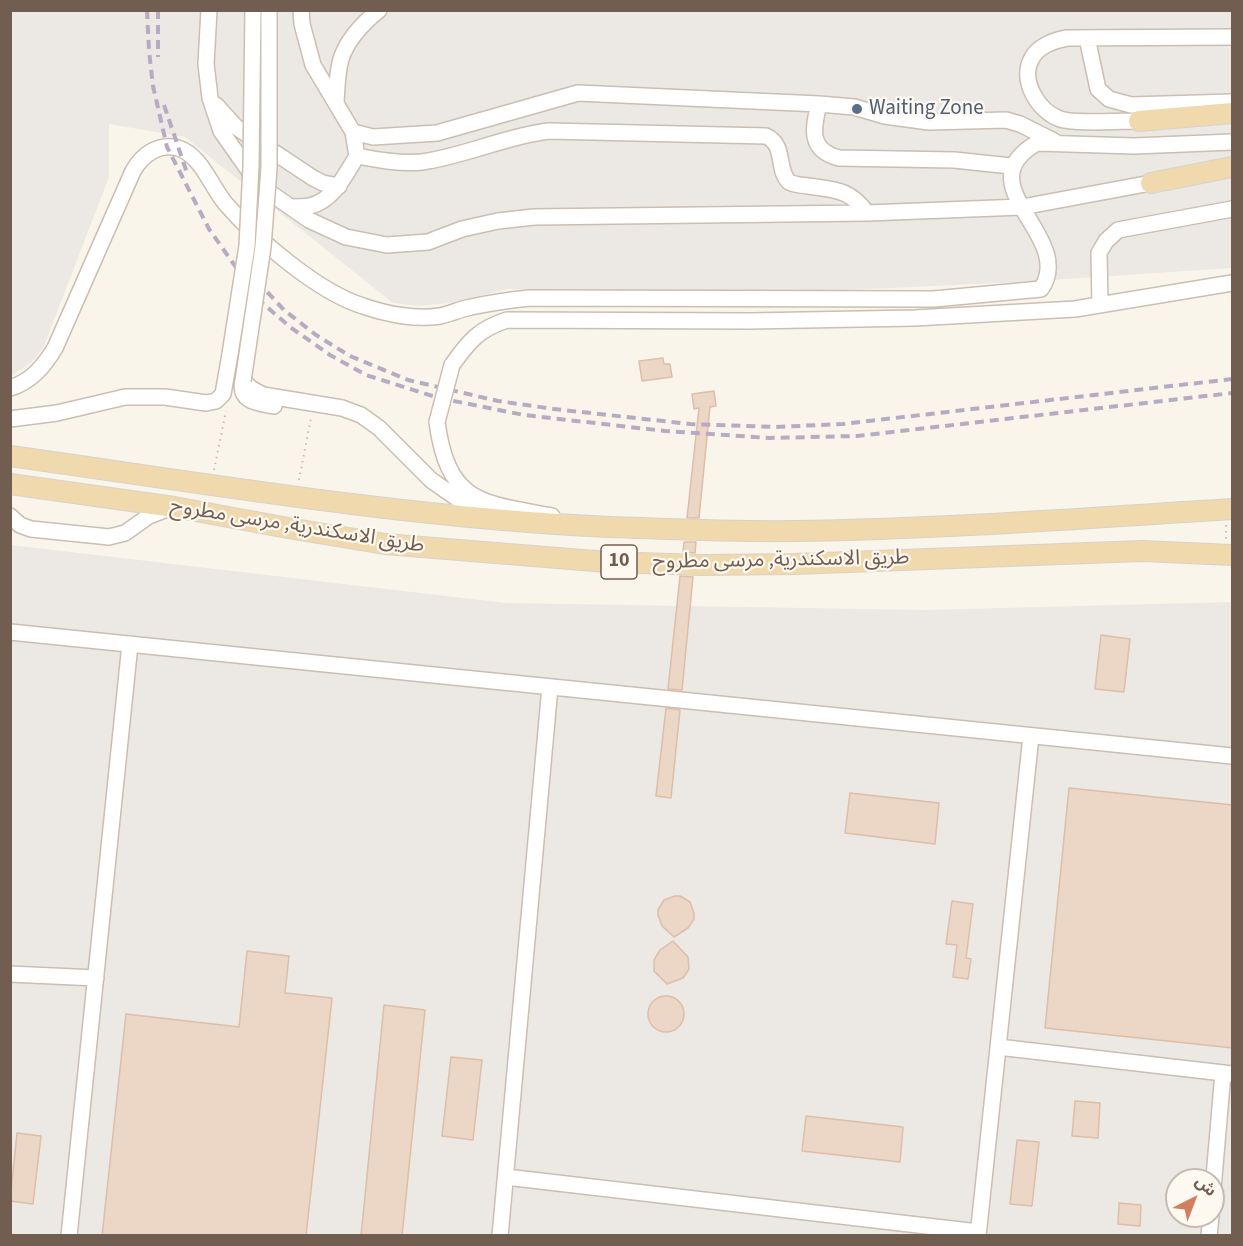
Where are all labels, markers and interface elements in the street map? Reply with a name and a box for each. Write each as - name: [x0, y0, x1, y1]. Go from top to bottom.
- place label: Waiting Zone: [869, 96, 984, 122]
- marker: Waiting Zone: [850, 102, 864, 116]
- street label: طريق الاسكندرية, مرسى مطروح: [168, 494, 426, 560]
- road number: 10: [601, 545, 637, 579]
- street label: طريق الاسكندرية, مرسى مطروح: [652, 546, 910, 576]
- north arrow: [1165, 1168, 1225, 1228]
- text: ش: [1190, 1171, 1221, 1202]

